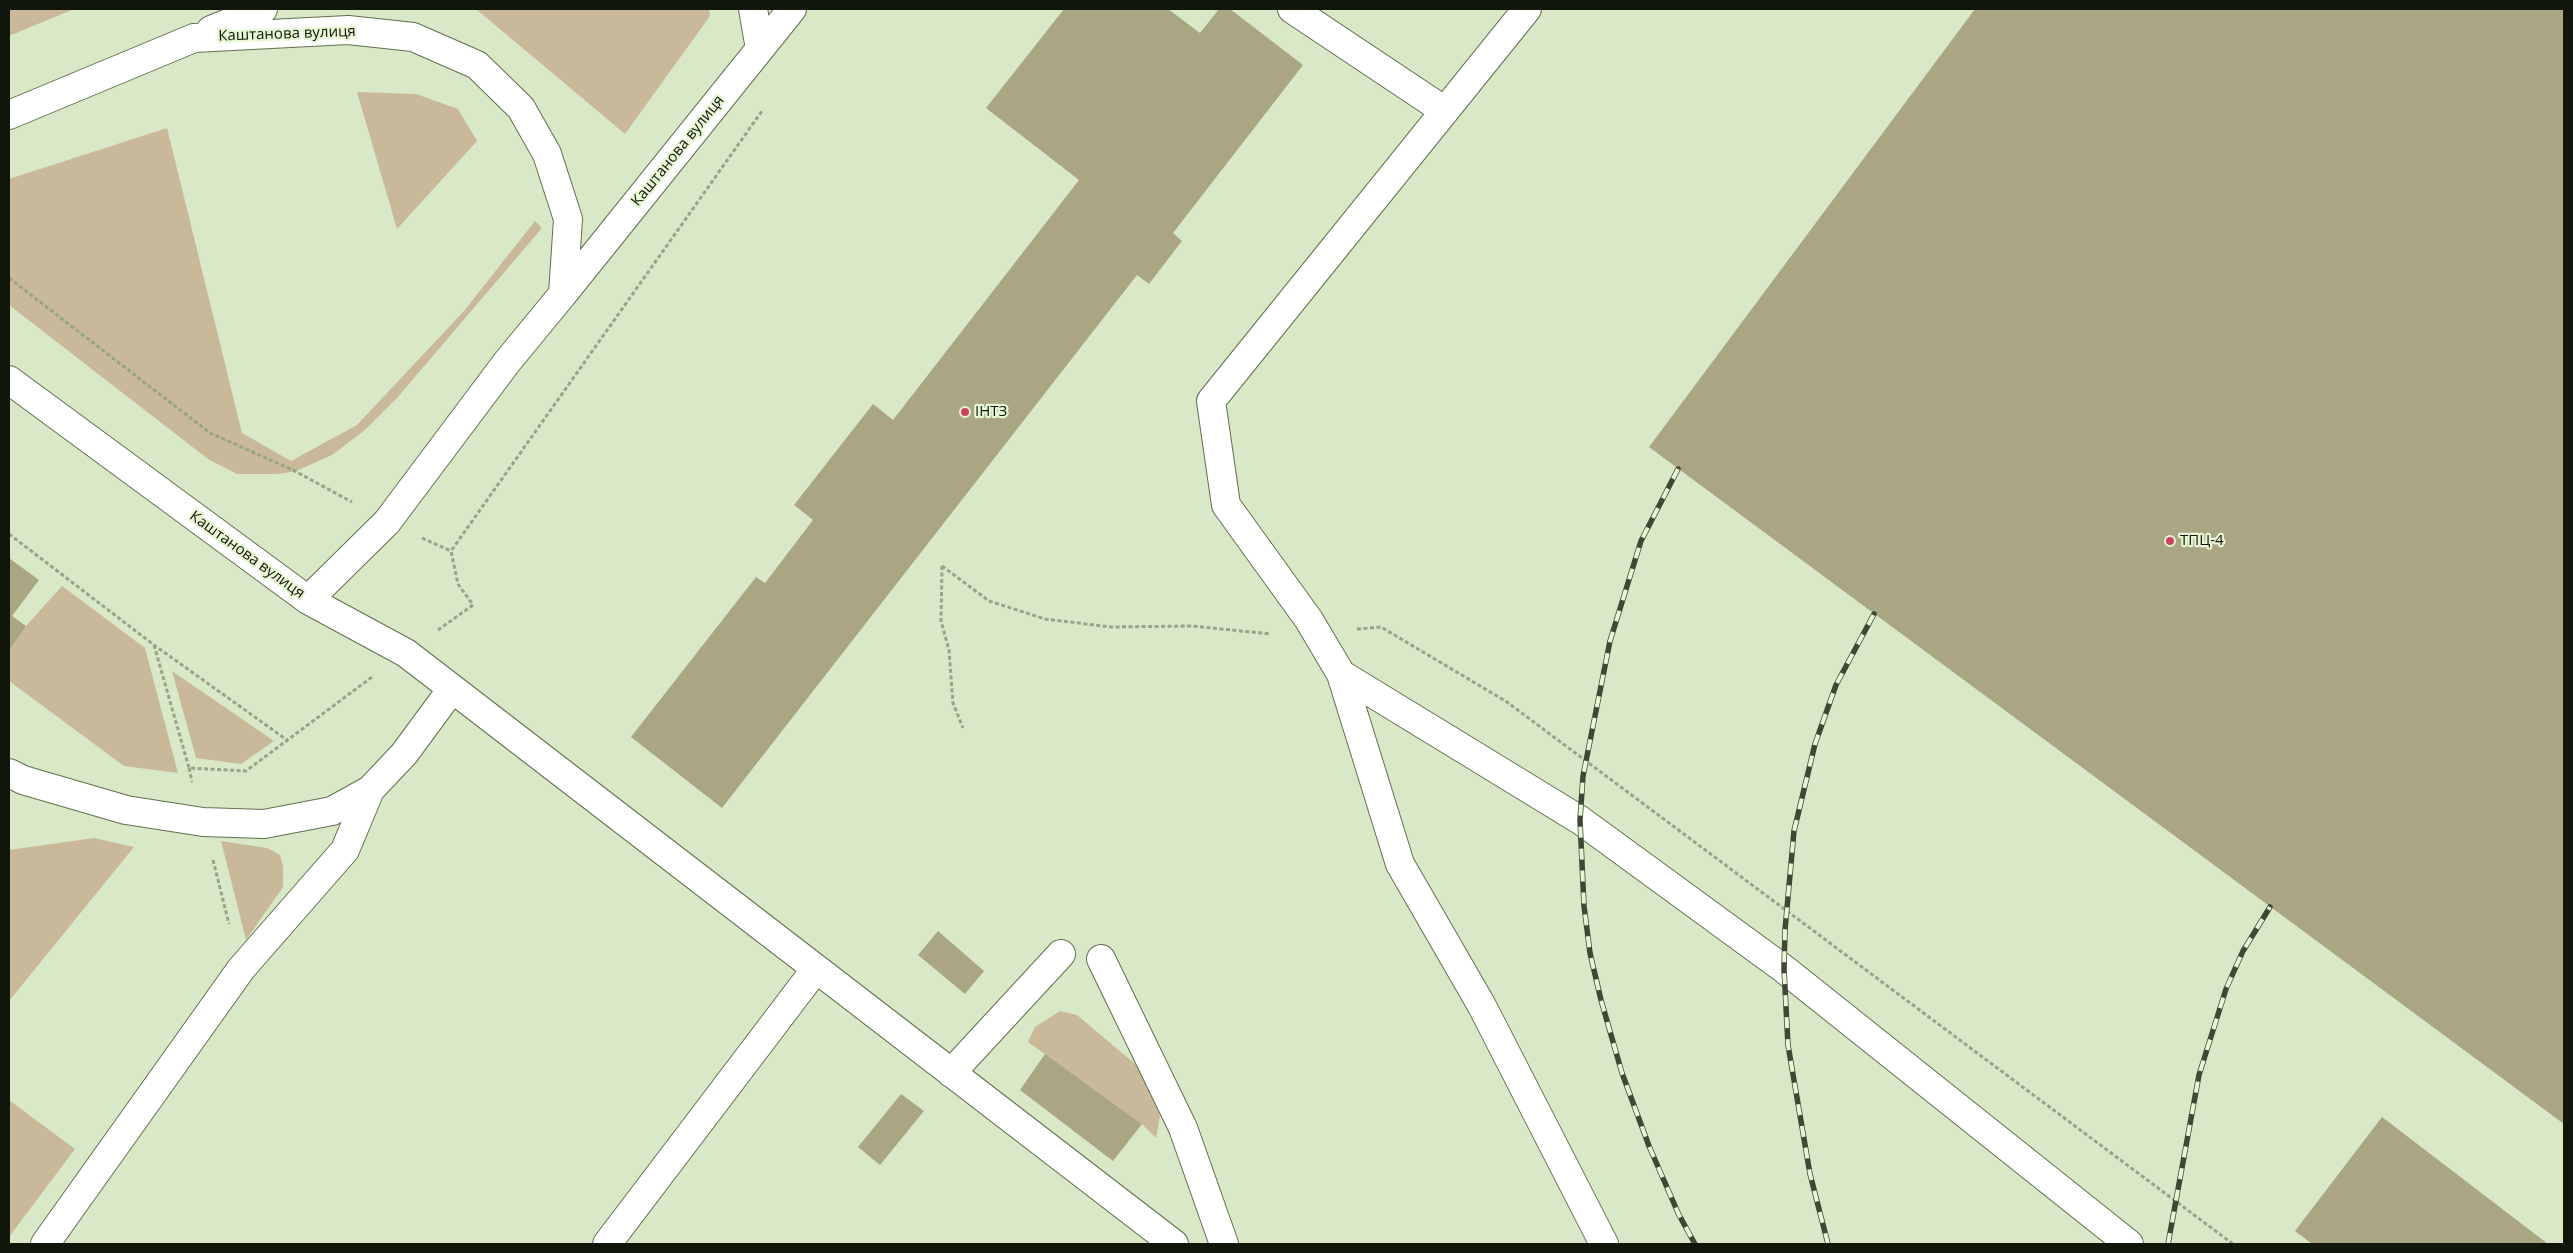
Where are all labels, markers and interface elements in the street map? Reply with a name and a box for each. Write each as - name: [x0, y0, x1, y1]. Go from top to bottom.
- street label: Каштанова вулиця: [218, 23, 356, 45]
- street label: Каштанова вулиця: [628, 92, 728, 210]
- place label: ІНТЗ: [975, 403, 1007, 421]
- marker: ІНТЗ: [959, 406, 971, 418]
- street label: Каштанова вулиця: [186, 507, 308, 603]
- place label: ТПЦ-4: [2180, 532, 2224, 550]
- marker: ТПЦ-4: [2164, 535, 2176, 547]

